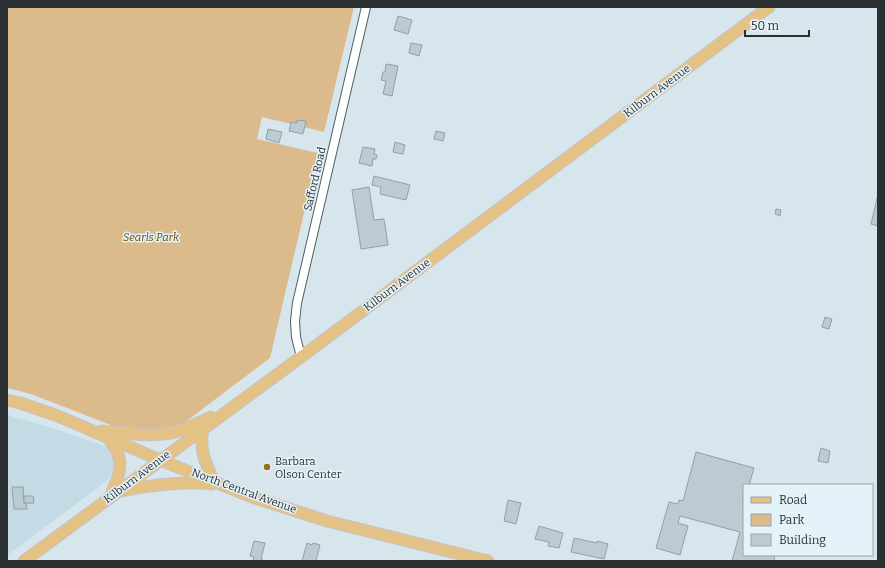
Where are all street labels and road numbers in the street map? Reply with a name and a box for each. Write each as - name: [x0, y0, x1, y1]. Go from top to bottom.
- street label: Kilburn Avenue: [621, 62, 693, 120]
- street label: Safford Road: [301, 145, 329, 212]
- street label: Kilburn Avenue: [361, 256, 433, 314]
- street label: Kilburn Avenue: [101, 448, 173, 506]
- street label: North Central Avenue: [190, 466, 298, 516]

